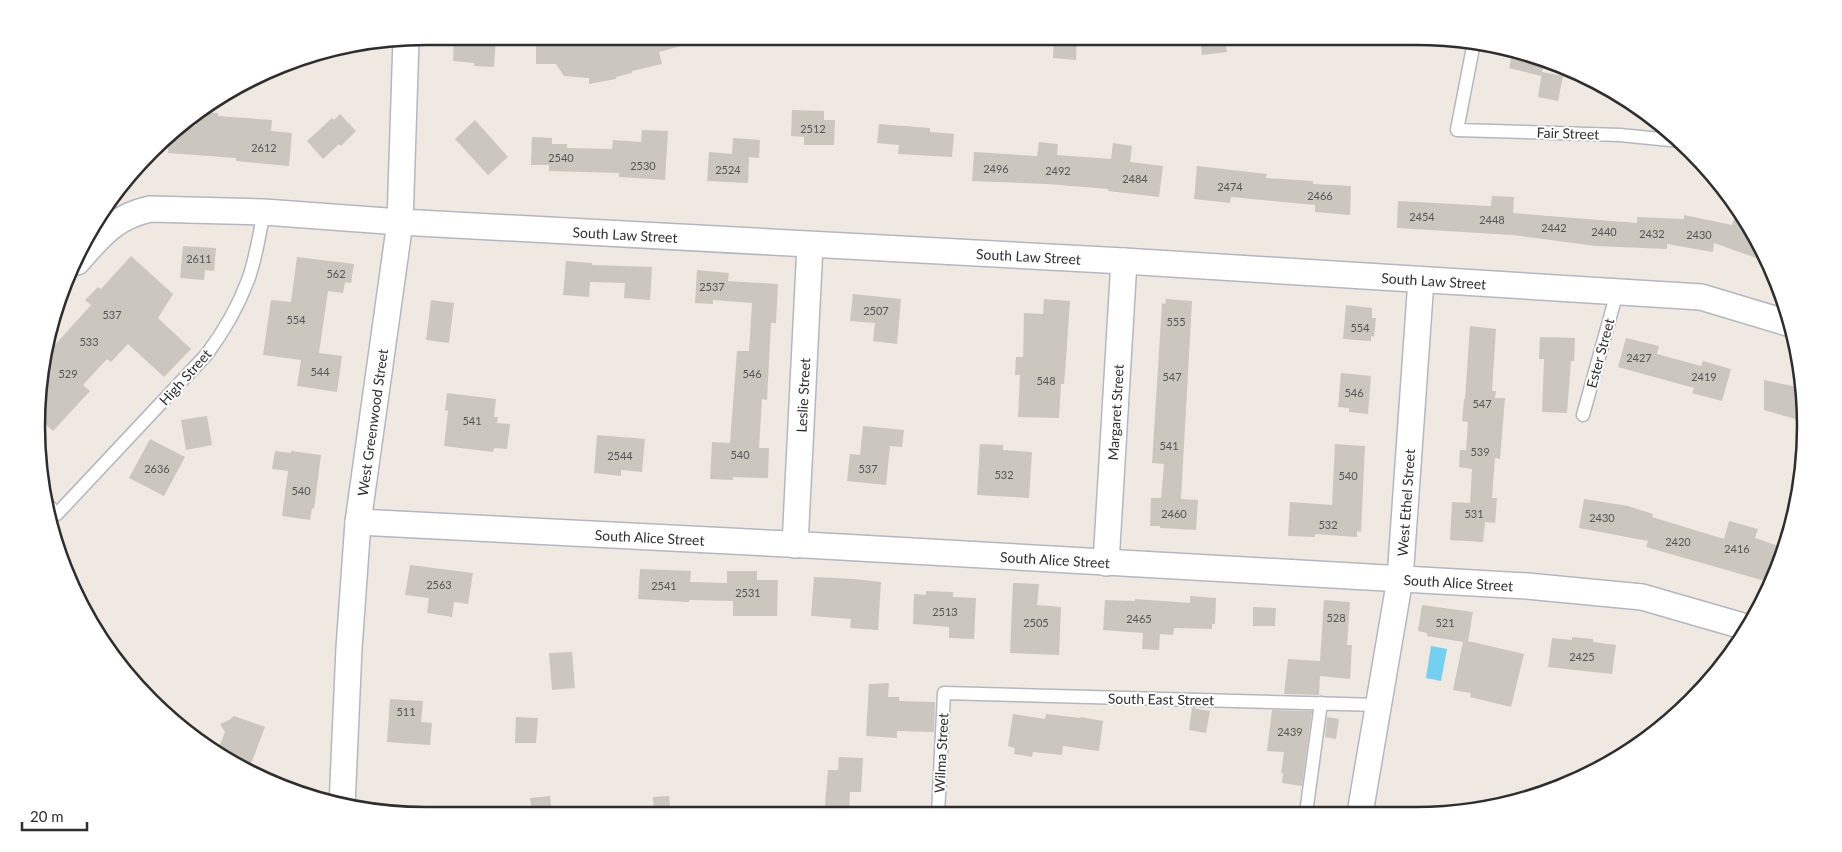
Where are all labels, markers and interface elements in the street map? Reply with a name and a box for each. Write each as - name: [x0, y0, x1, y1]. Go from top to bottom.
- house number: 2512: [800, 122, 826, 135]
- street label: Fair Street: [1536, 123, 1600, 143]
- house number: 2612: [251, 141, 277, 154]
- house number: 2540: [548, 151, 574, 164]
- house number: 2530: [630, 159, 656, 172]
- house number: 2496: [983, 162, 1009, 175]
- house number: 2524: [715, 163, 741, 176]
- house number: 2492: [1045, 164, 1071, 177]
- house number: 2484: [1122, 172, 1148, 185]
- house number: 2474: [1217, 180, 1243, 193]
- house number: 2466: [1307, 189, 1333, 202]
- house number: 2454: [1409, 210, 1435, 223]
- house number: 2448: [1479, 213, 1505, 226]
- house number: 2442: [1541, 221, 1567, 234]
- street label: South Law Street: [572, 223, 678, 245]
- house number: 2440: [1591, 225, 1617, 238]
- house number: 2432: [1639, 227, 1665, 240]
- house number: 2430: [1686, 228, 1712, 241]
- street label: South Law Street: [976, 245, 1081, 267]
- house number: 2611: [186, 252, 212, 265]
- house number: 562: [326, 267, 346, 280]
- street label: South Law Street: [1381, 269, 1487, 292]
- house number: 2537: [699, 280, 725, 293]
- house number: 2507: [863, 304, 889, 317]
- house number: 537: [102, 308, 122, 321]
- house number: 554: [286, 313, 306, 326]
- house number: 555: [1166, 315, 1186, 328]
- street label: Ester Street: [1583, 316, 1617, 390]
- house number: 554: [1350, 321, 1370, 334]
- house number: 533: [79, 335, 99, 348]
- street label: High Street: [155, 345, 215, 409]
- street label: West Greenwood Street: [353, 348, 391, 497]
- house number: 2427: [1626, 351, 1652, 364]
- street label: Leslie Street: [792, 357, 813, 433]
- street label: Margaret Street: [1104, 364, 1126, 461]
- house number: 544: [310, 365, 330, 378]
- house number: 529: [58, 367, 78, 380]
- house number: 546: [742, 367, 762, 380]
- house number: 547: [1162, 370, 1182, 383]
- house number: 2419: [1691, 370, 1717, 383]
- house number: 548: [1036, 374, 1056, 387]
- house number: 546: [1344, 386, 1364, 399]
- house number: 547: [1472, 397, 1492, 410]
- house number: 541: [462, 414, 482, 427]
- house number: 541: [1159, 439, 1179, 452]
- house number: 539: [1470, 445, 1490, 458]
- house number: 540: [730, 448, 750, 461]
- street label: West Ethel Street: [1393, 448, 1418, 557]
- house number: 2544: [607, 449, 633, 462]
- house number: 2636: [144, 462, 170, 475]
- house number: 537: [858, 462, 878, 475]
- house number: 532: [994, 468, 1014, 481]
- house number: 540: [1338, 469, 1358, 482]
- house number: 540: [291, 484, 311, 497]
- house number: 2460: [1161, 507, 1187, 520]
- house number: 531: [1464, 507, 1484, 520]
- house number: 2430: [1589, 511, 1615, 524]
- house number: 532: [1318, 518, 1338, 531]
- street label: South Alice Street: [594, 526, 705, 548]
- house number: 2420: [1665, 535, 1691, 548]
- house number: 2416: [1724, 542, 1750, 555]
- street label: South Alice Street: [1000, 548, 1110, 571]
- street label: South Alice Street: [1403, 570, 1514, 594]
- house number: 2563: [426, 578, 452, 591]
- house number: 2541: [651, 579, 677, 592]
- house number: 2531: [735, 586, 761, 599]
- house number: 2513: [932, 605, 958, 618]
- house number: 528: [1326, 611, 1346, 624]
- house number: 2465: [1126, 612, 1152, 625]
- house number: 2505: [1023, 616, 1049, 629]
- house number: 521: [1435, 616, 1455, 629]
- house number: 2425: [1569, 650, 1595, 663]
- street label: South East Street: [1108, 690, 1214, 708]
- house number: 511: [396, 705, 416, 718]
- street label: Wilma Street: [930, 713, 952, 793]
- house number: 2439: [1277, 725, 1303, 738]
- scale bar: [22, 800, 88, 832]
- text: 20 m: [30, 807, 64, 825]

